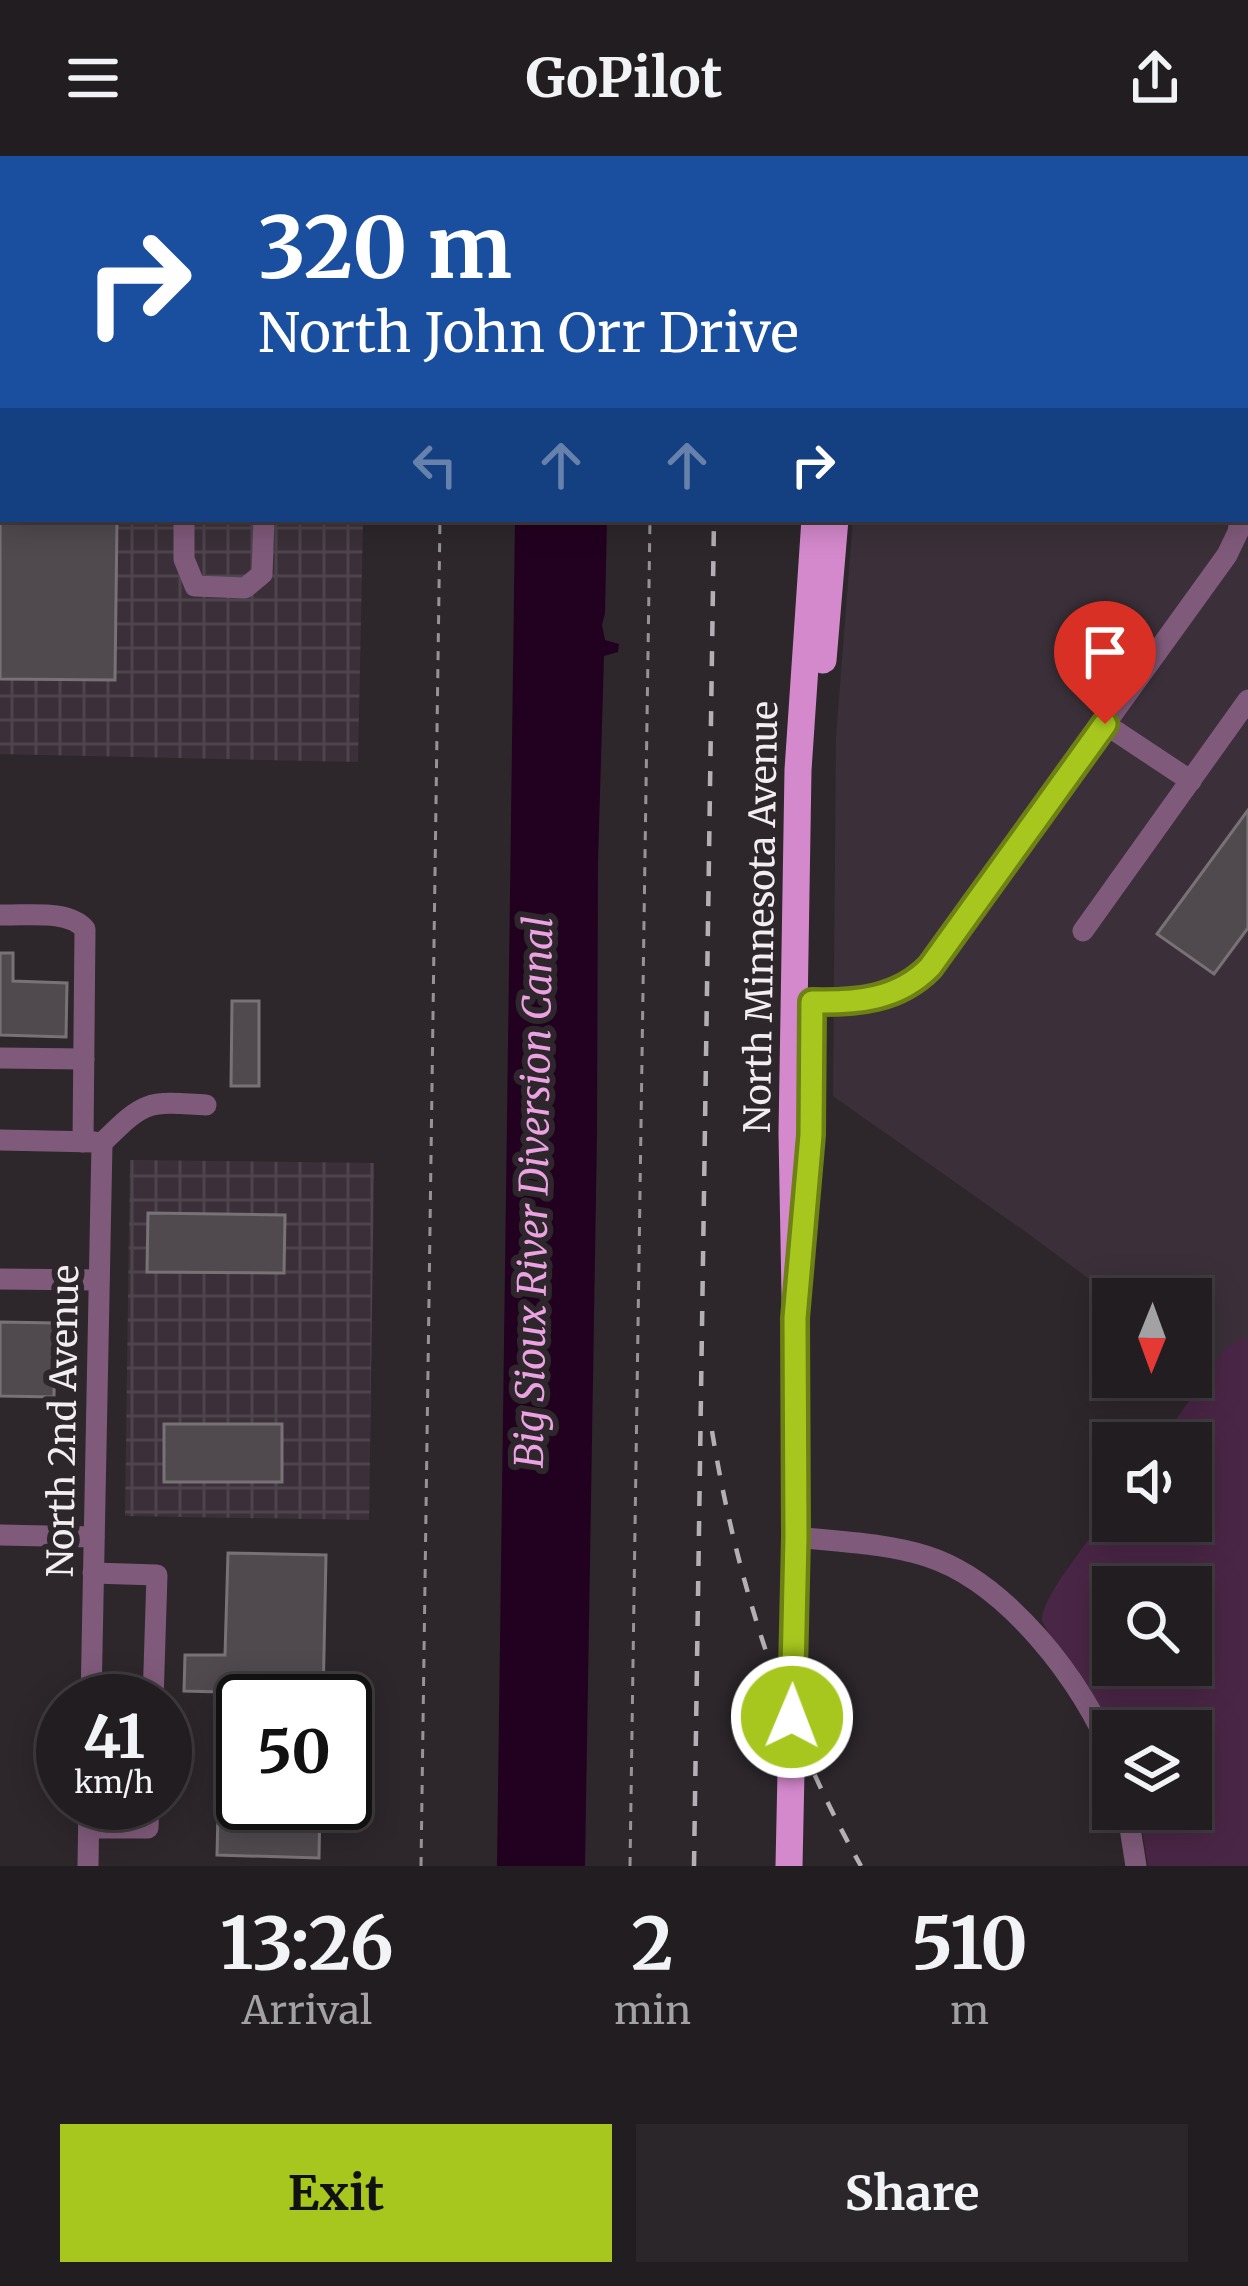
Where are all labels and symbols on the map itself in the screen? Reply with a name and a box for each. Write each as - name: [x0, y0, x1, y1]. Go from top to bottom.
- pin: [1054, 601, 1156, 724]
- street label: North Minnesota Avenue: [735, 701, 787, 1133]
- water label: Big Sioux River Diversion Canal: [505, 916, 563, 1468]
- street label: North 2nd Avenue: [38, 1264, 88, 1578]
- north arrow: [1092, 1278, 1212, 1398]
- position arrow: [729, 1654, 855, 1780]
- speed limit sign: 50: [216, 1674, 372, 1830]

